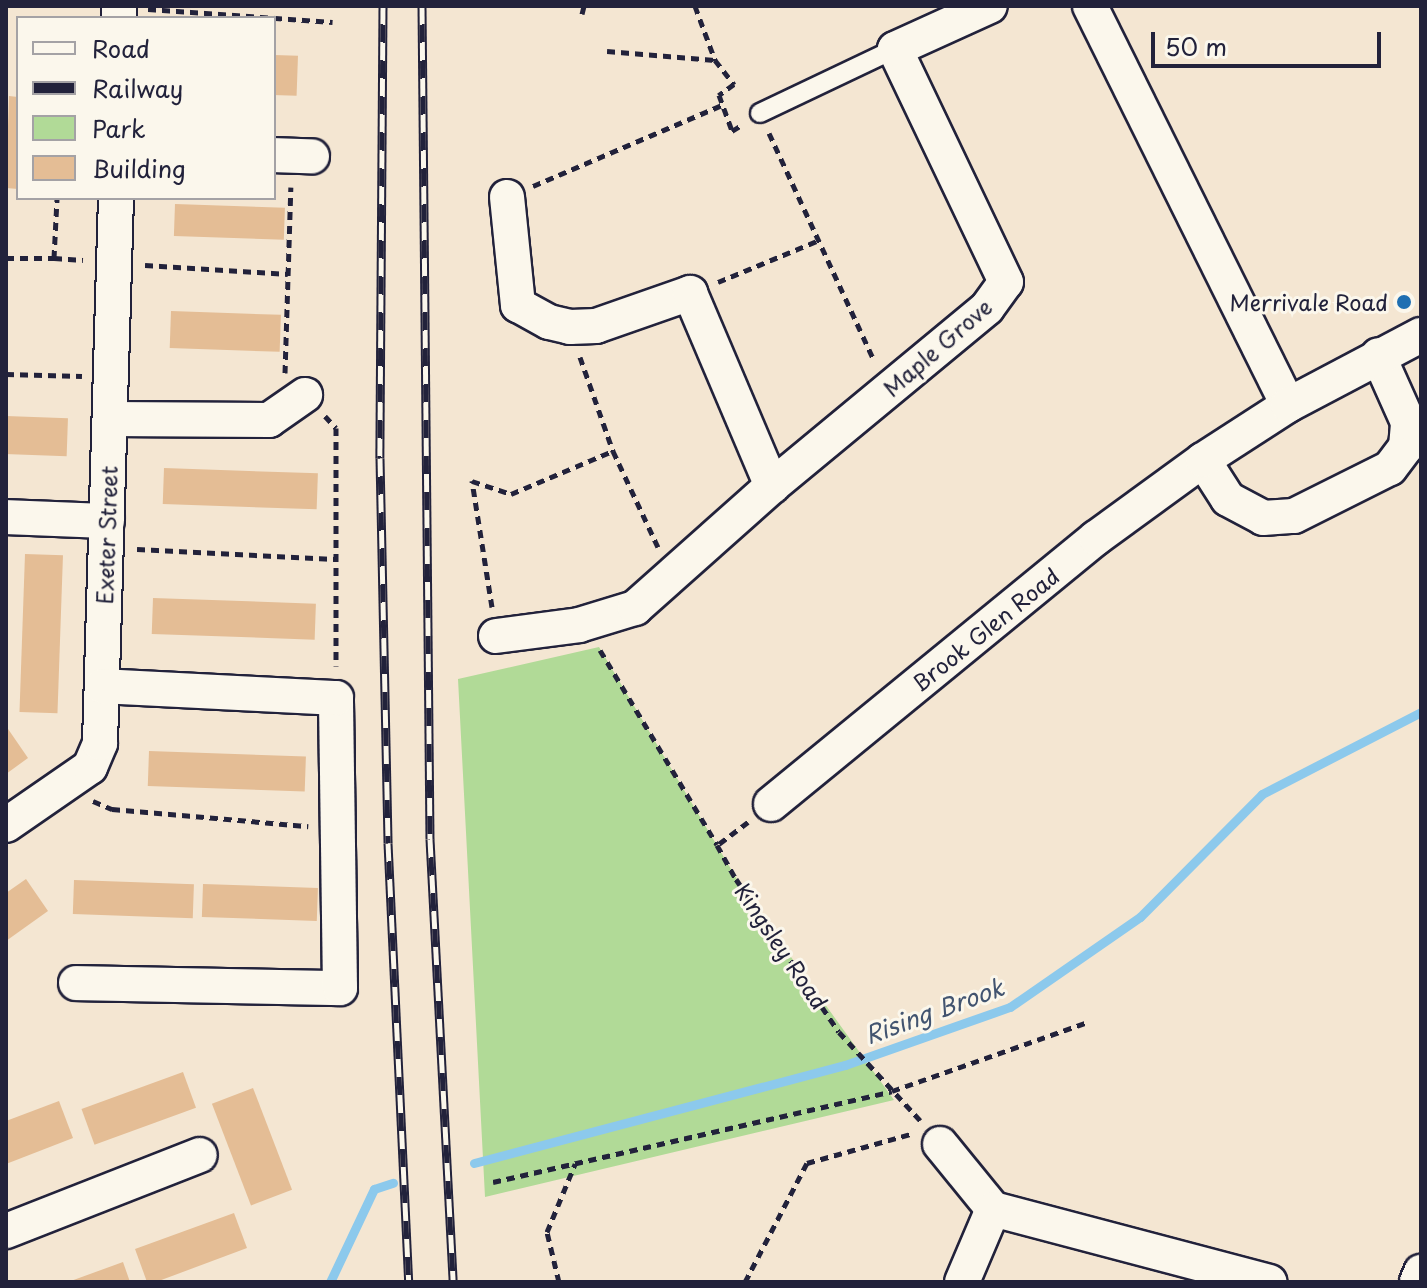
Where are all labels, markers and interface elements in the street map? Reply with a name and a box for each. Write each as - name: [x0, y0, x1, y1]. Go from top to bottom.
- legend: [16, 16, 276, 200]
- scale bar: [1155, 16, 1385, 66]
- text: 50 m: [1165, 28, 1227, 64]
- text: Road: [92, 30, 150, 66]
- text: Railway: [92, 70, 183, 106]
- text: Park: [92, 110, 146, 146]
- text: Building: [92, 150, 186, 186]
- place label: Merrivale Road: [1227, 289, 1388, 315]
- street label: Maple Grove: [877, 292, 997, 402]
- marker: Merrivale Road: [1395, 293, 1413, 311]
- street label: Exeter Street: [90, 465, 122, 605]
- street label: Brook Glen Road: [906, 562, 1064, 696]
- street label: Kingsley Road: [730, 878, 834, 1014]
- water label: Rising Brook: [860, 972, 1008, 1050]

